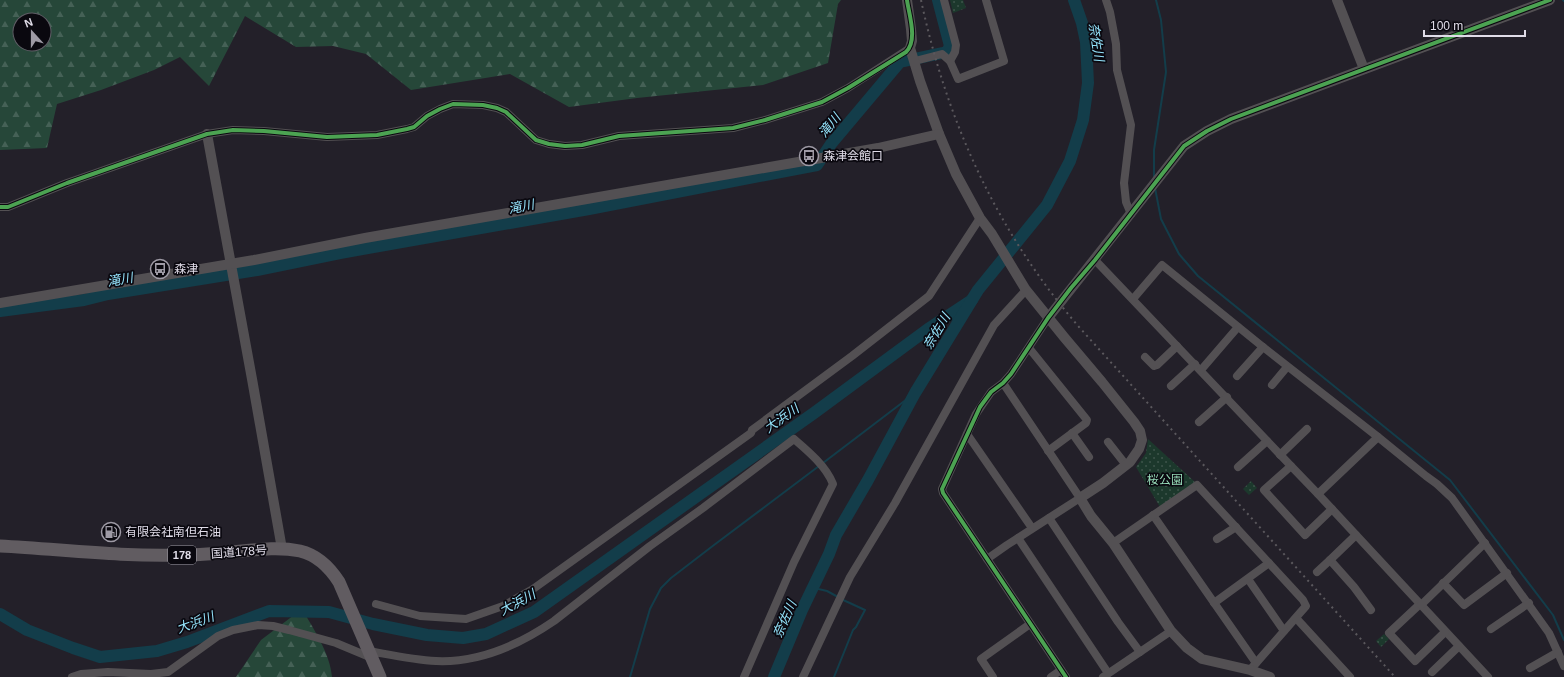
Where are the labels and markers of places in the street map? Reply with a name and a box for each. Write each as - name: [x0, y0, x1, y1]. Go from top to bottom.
- bus stop icon: 森津会館口: [798, 145, 820, 167]
- place label: 森津会館口: [823, 149, 883, 163]
- bus stop icon: 森津: [149, 258, 171, 280]
- place label: 森津: [174, 262, 198, 276]
- fuel station icon: 有限会社南但石油: [100, 521, 122, 543]
- place label: 有限会社南但石油: [125, 525, 221, 539]

